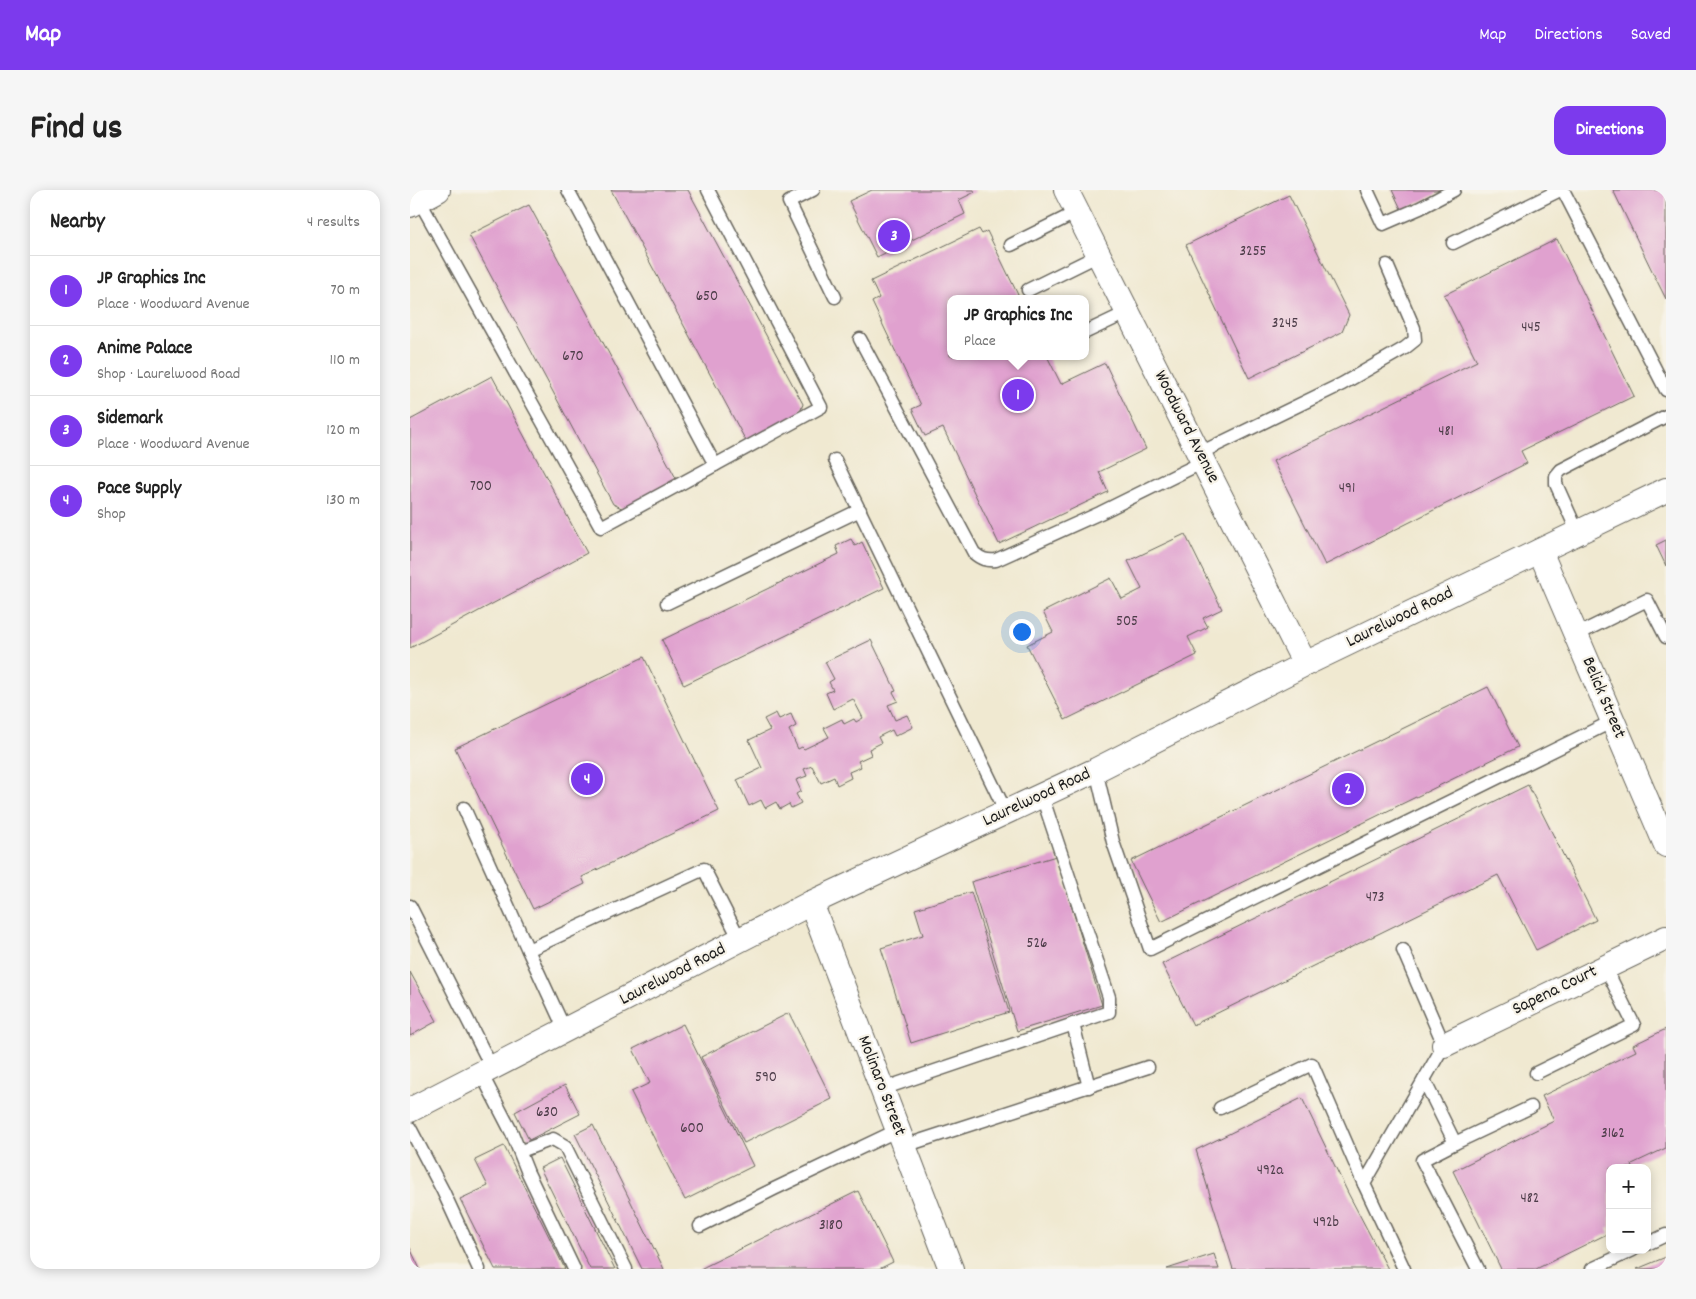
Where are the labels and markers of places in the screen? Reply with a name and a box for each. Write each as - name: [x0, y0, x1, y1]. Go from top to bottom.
- pin: 3: [878, 217, 910, 255]
- pin: 1: [1002, 376, 1034, 414]
- pin: 4: [571, 760, 603, 798]
- pin: 2: [1332, 770, 1364, 808]

